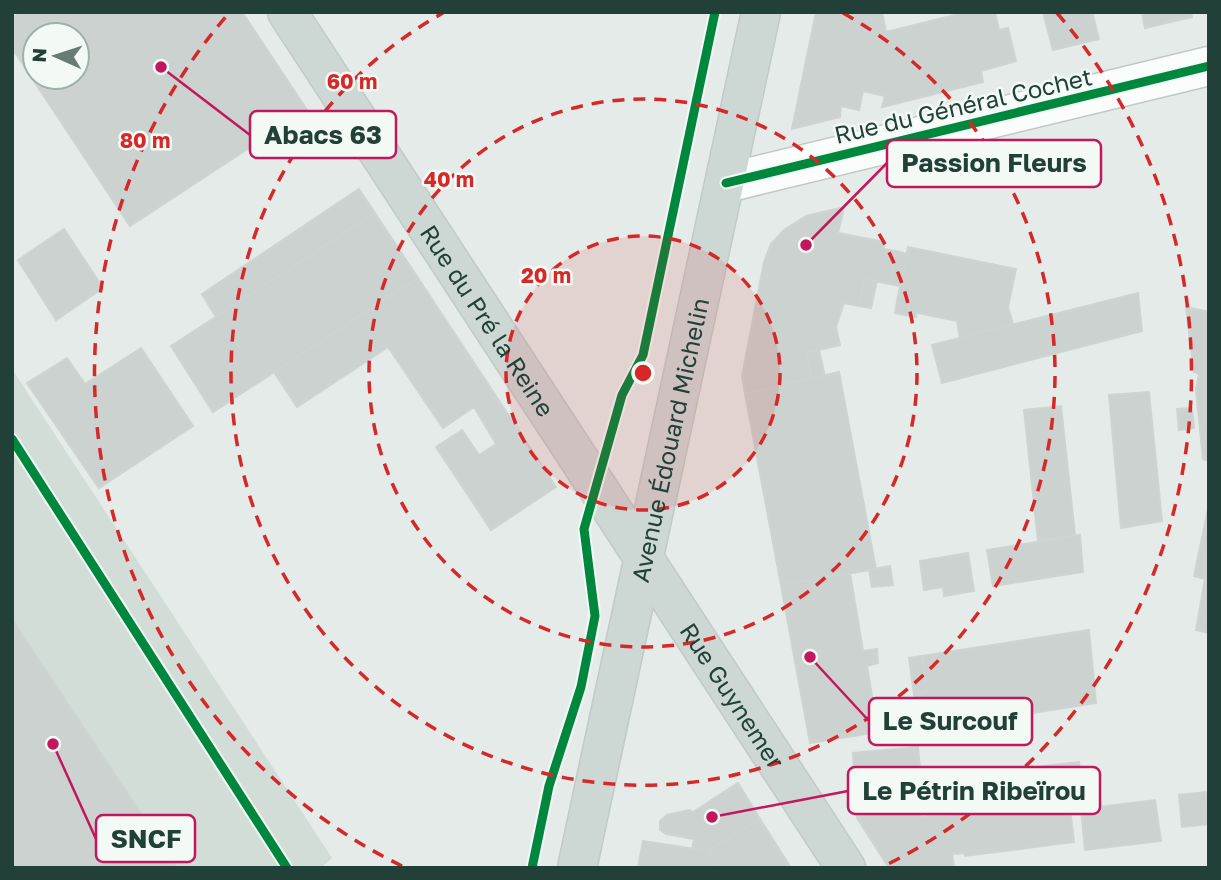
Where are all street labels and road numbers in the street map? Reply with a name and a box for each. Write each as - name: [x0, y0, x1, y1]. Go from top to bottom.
- street label: Rue du Général Cochet: [831, 61, 1095, 149]
- street label: Rue du Pré la Reine: [415, 219, 561, 421]
- street label: Avenue Édouard Michelin: [624, 295, 714, 585]
- street label: Rue Guynemer: [675, 617, 791, 774]

